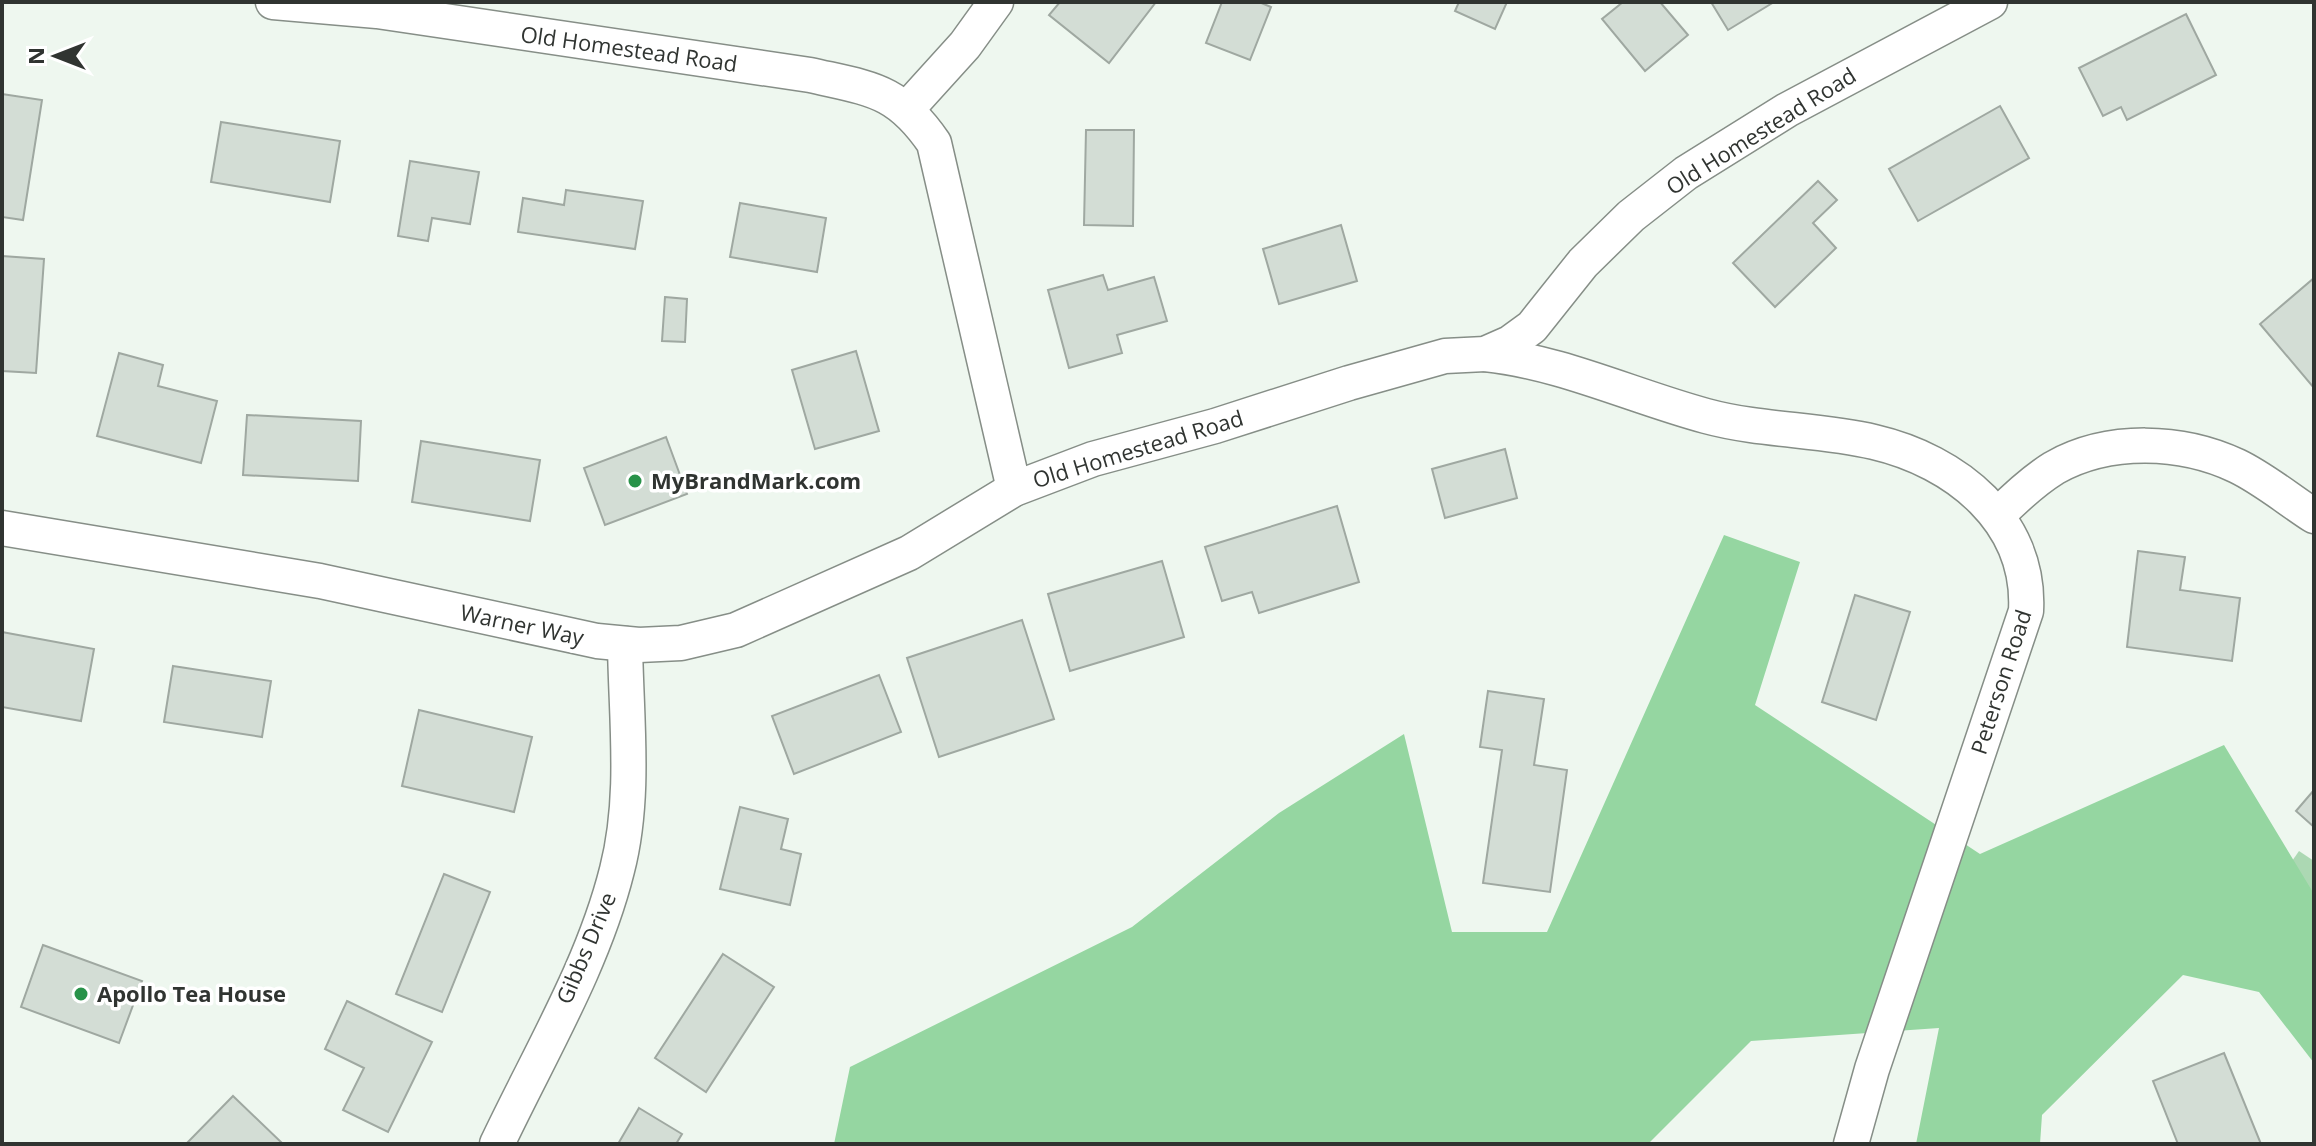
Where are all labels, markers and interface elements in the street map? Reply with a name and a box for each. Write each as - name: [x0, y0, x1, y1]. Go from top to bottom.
- north arrow: [16, 16, 96, 96]
- street label: Old Homestead Road: [519, 18, 739, 78]
- text: N: [20, 47, 50, 65]
- street label: Old Homestead Road: [1660, 60, 1861, 201]
- street label: Old Homestead Road: [1029, 402, 1247, 494]
- place label: MyBrandMark.com: [651, 465, 861, 495]
- marker: MyBrandMark.com: [626, 472, 644, 490]
- street label: Warner Way: [458, 596, 588, 652]
- street label: Peterson Road: [1963, 606, 2038, 758]
- street label: Gibbs Drive: [548, 887, 622, 1008]
- place label: Apollo Tea House: [97, 978, 286, 1008]
- marker: Apollo Tea House: [72, 985, 90, 1003]

